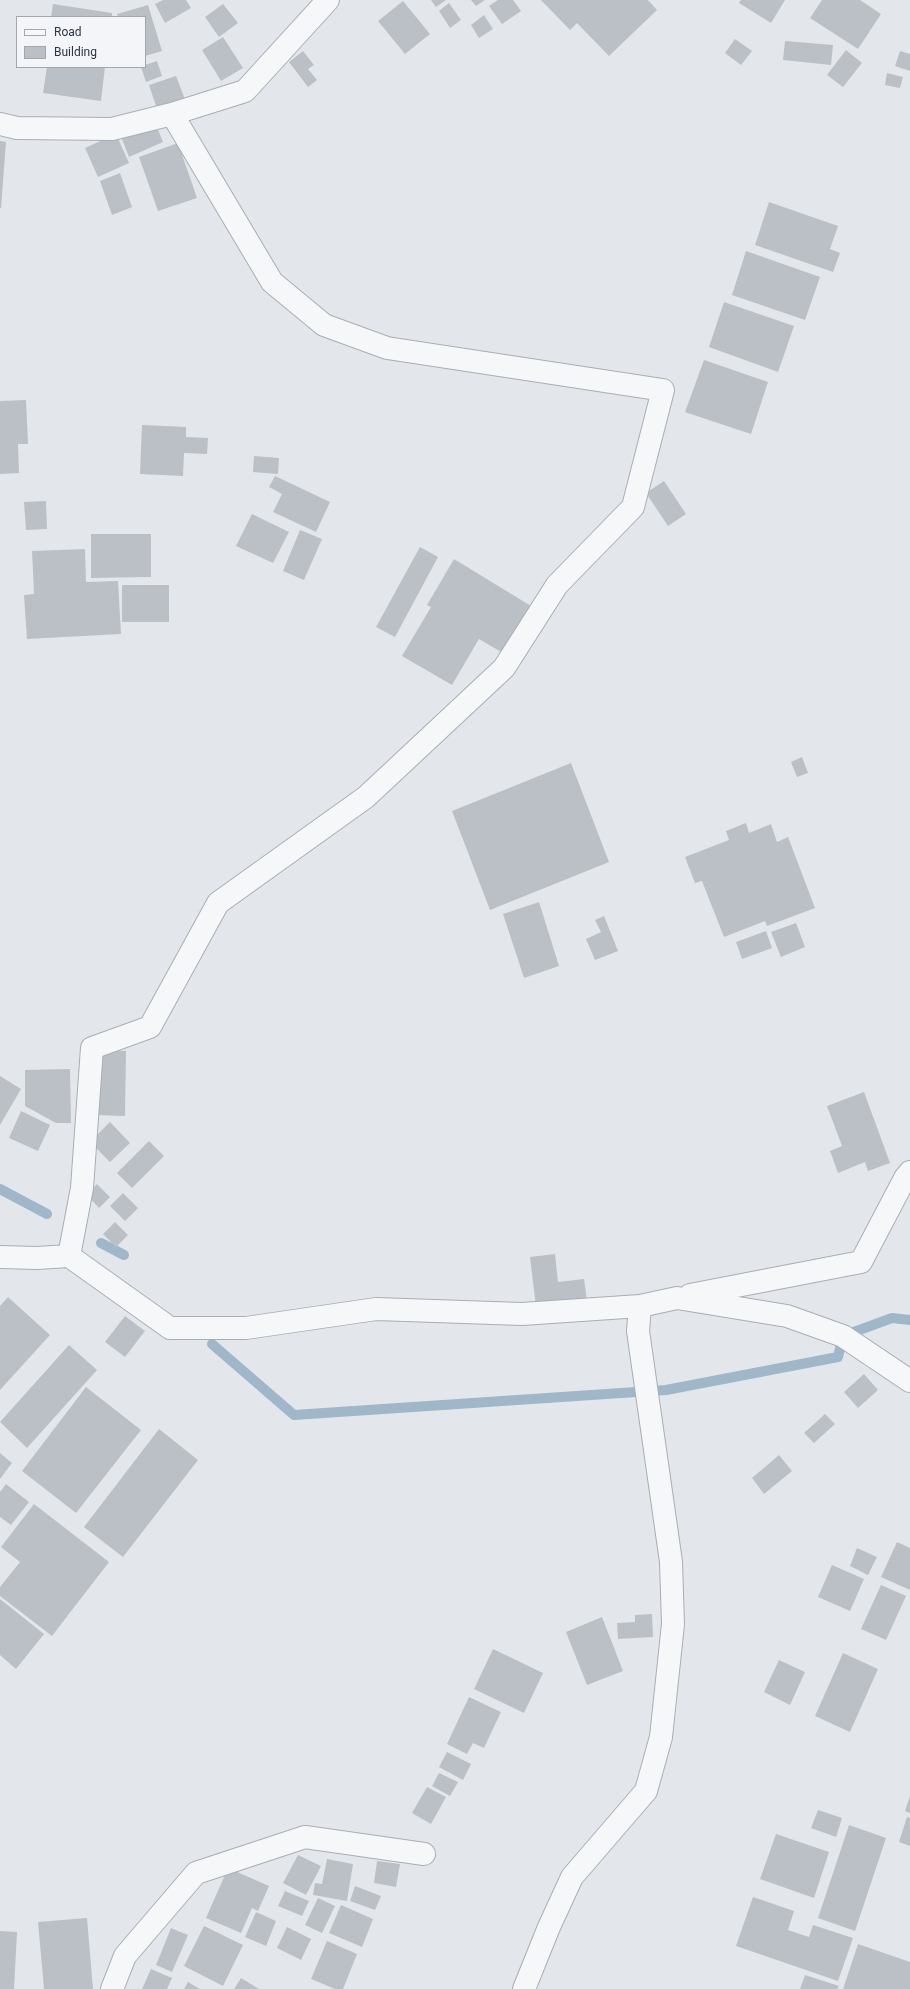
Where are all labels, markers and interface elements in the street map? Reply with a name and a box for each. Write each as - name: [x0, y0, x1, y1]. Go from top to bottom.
- legend: [16, 16, 146, 68]
- text: Road: [54, 25, 82, 39]
- text: Building: [54, 45, 97, 59]

